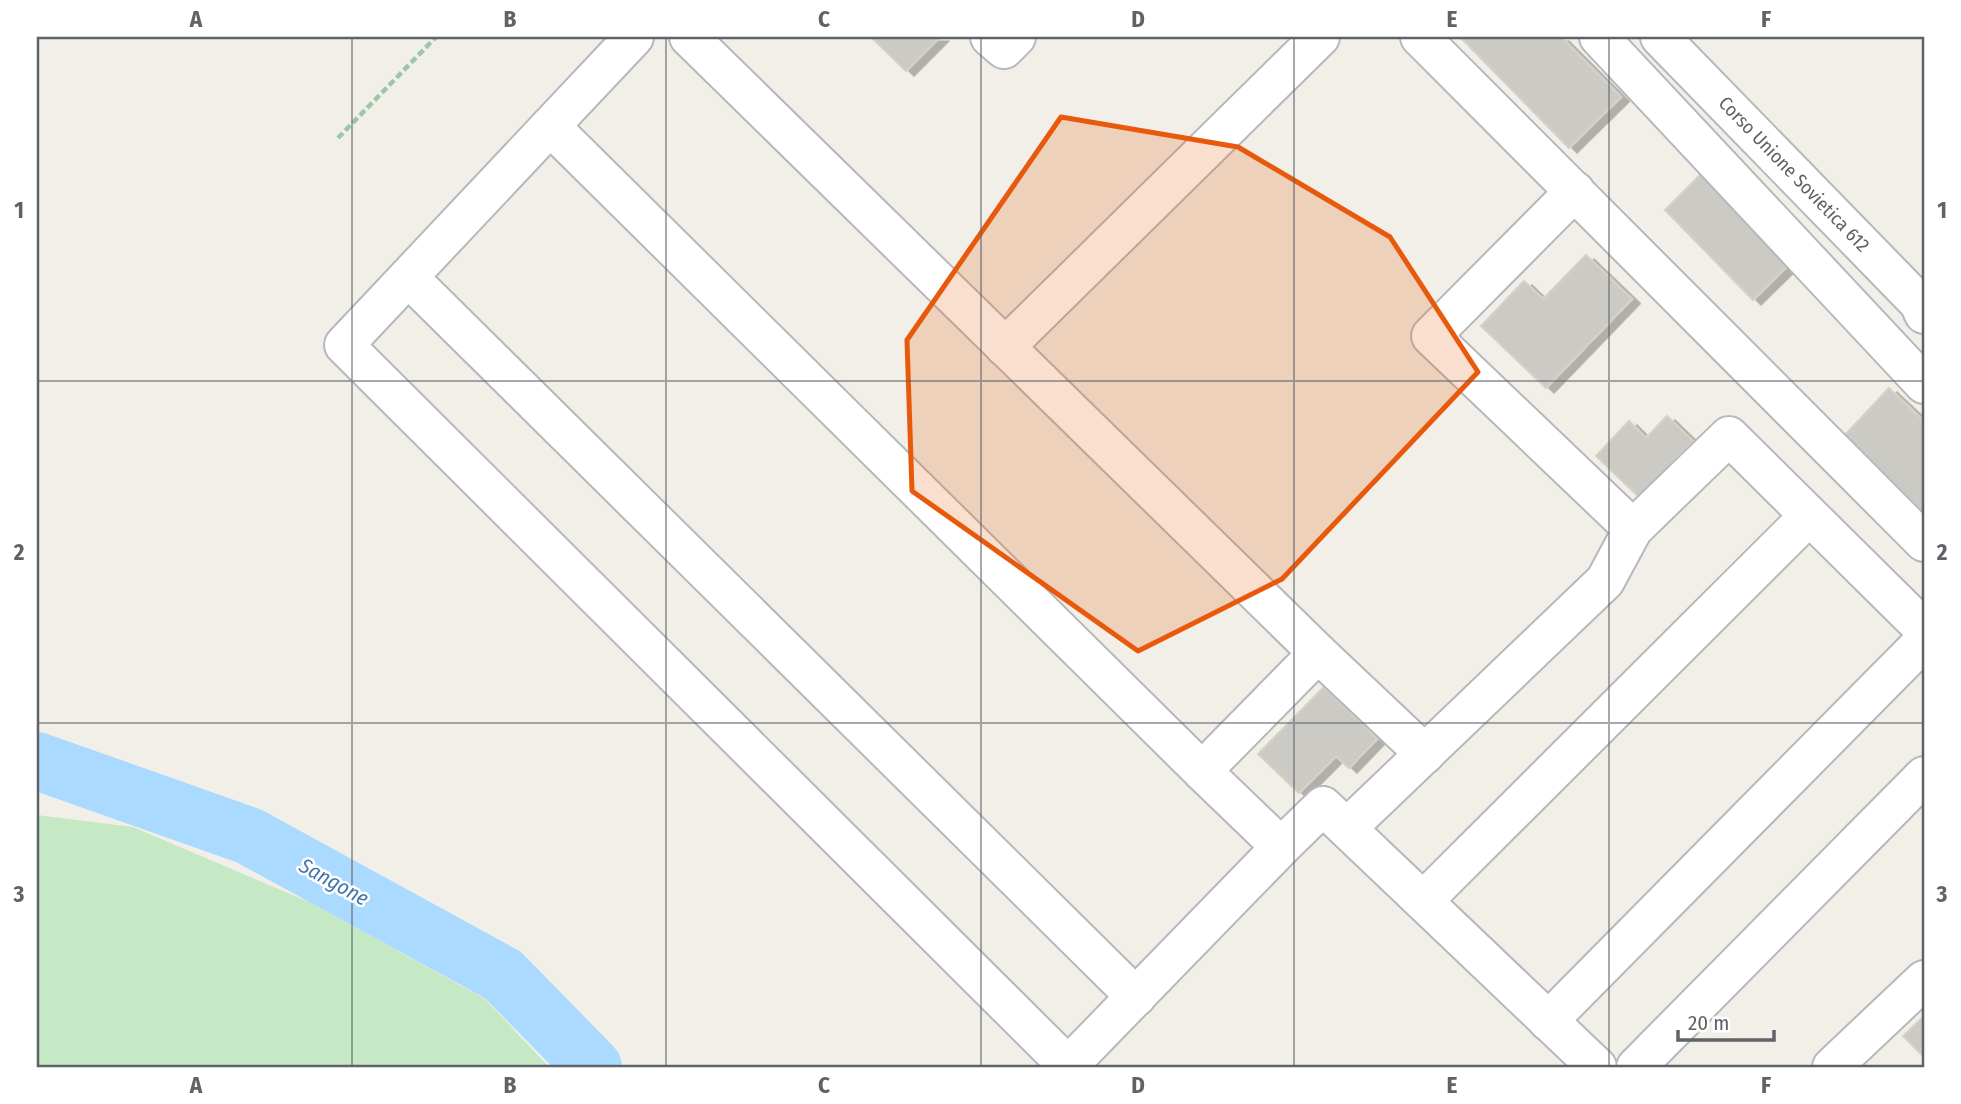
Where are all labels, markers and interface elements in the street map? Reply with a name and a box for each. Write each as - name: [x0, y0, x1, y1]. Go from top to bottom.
- text: A: [189, 5, 203, 33]
- text: B: [504, 5, 517, 33]
- text: C: [818, 5, 830, 33]
- text: D: [1131, 5, 1145, 33]
- text: E: [1447, 5, 1458, 33]
- text: F: [1761, 5, 1771, 33]
- street label: Corso Unione Sovietica 612: [1714, 92, 1874, 256]
- text: 1: [14, 196, 24, 224]
- text: 1: [1937, 196, 1947, 224]
- text: 2: [13, 538, 25, 566]
- text: 2: [1936, 538, 1948, 566]
- water label: Sangone: [294, 852, 373, 912]
- text: 3: [13, 880, 25, 908]
- text: 3: [1936, 880, 1948, 908]
- scale bar: [1678, 999, 1774, 1043]
- text: 20 m: [1688, 1010, 1729, 1036]
- text: A: [189, 1071, 203, 1099]
- text: B: [504, 1071, 517, 1099]
- text: C: [818, 1071, 830, 1099]
- text: D: [1131, 1071, 1145, 1099]
- text: E: [1447, 1071, 1458, 1099]
- text: F: [1761, 1071, 1771, 1099]

